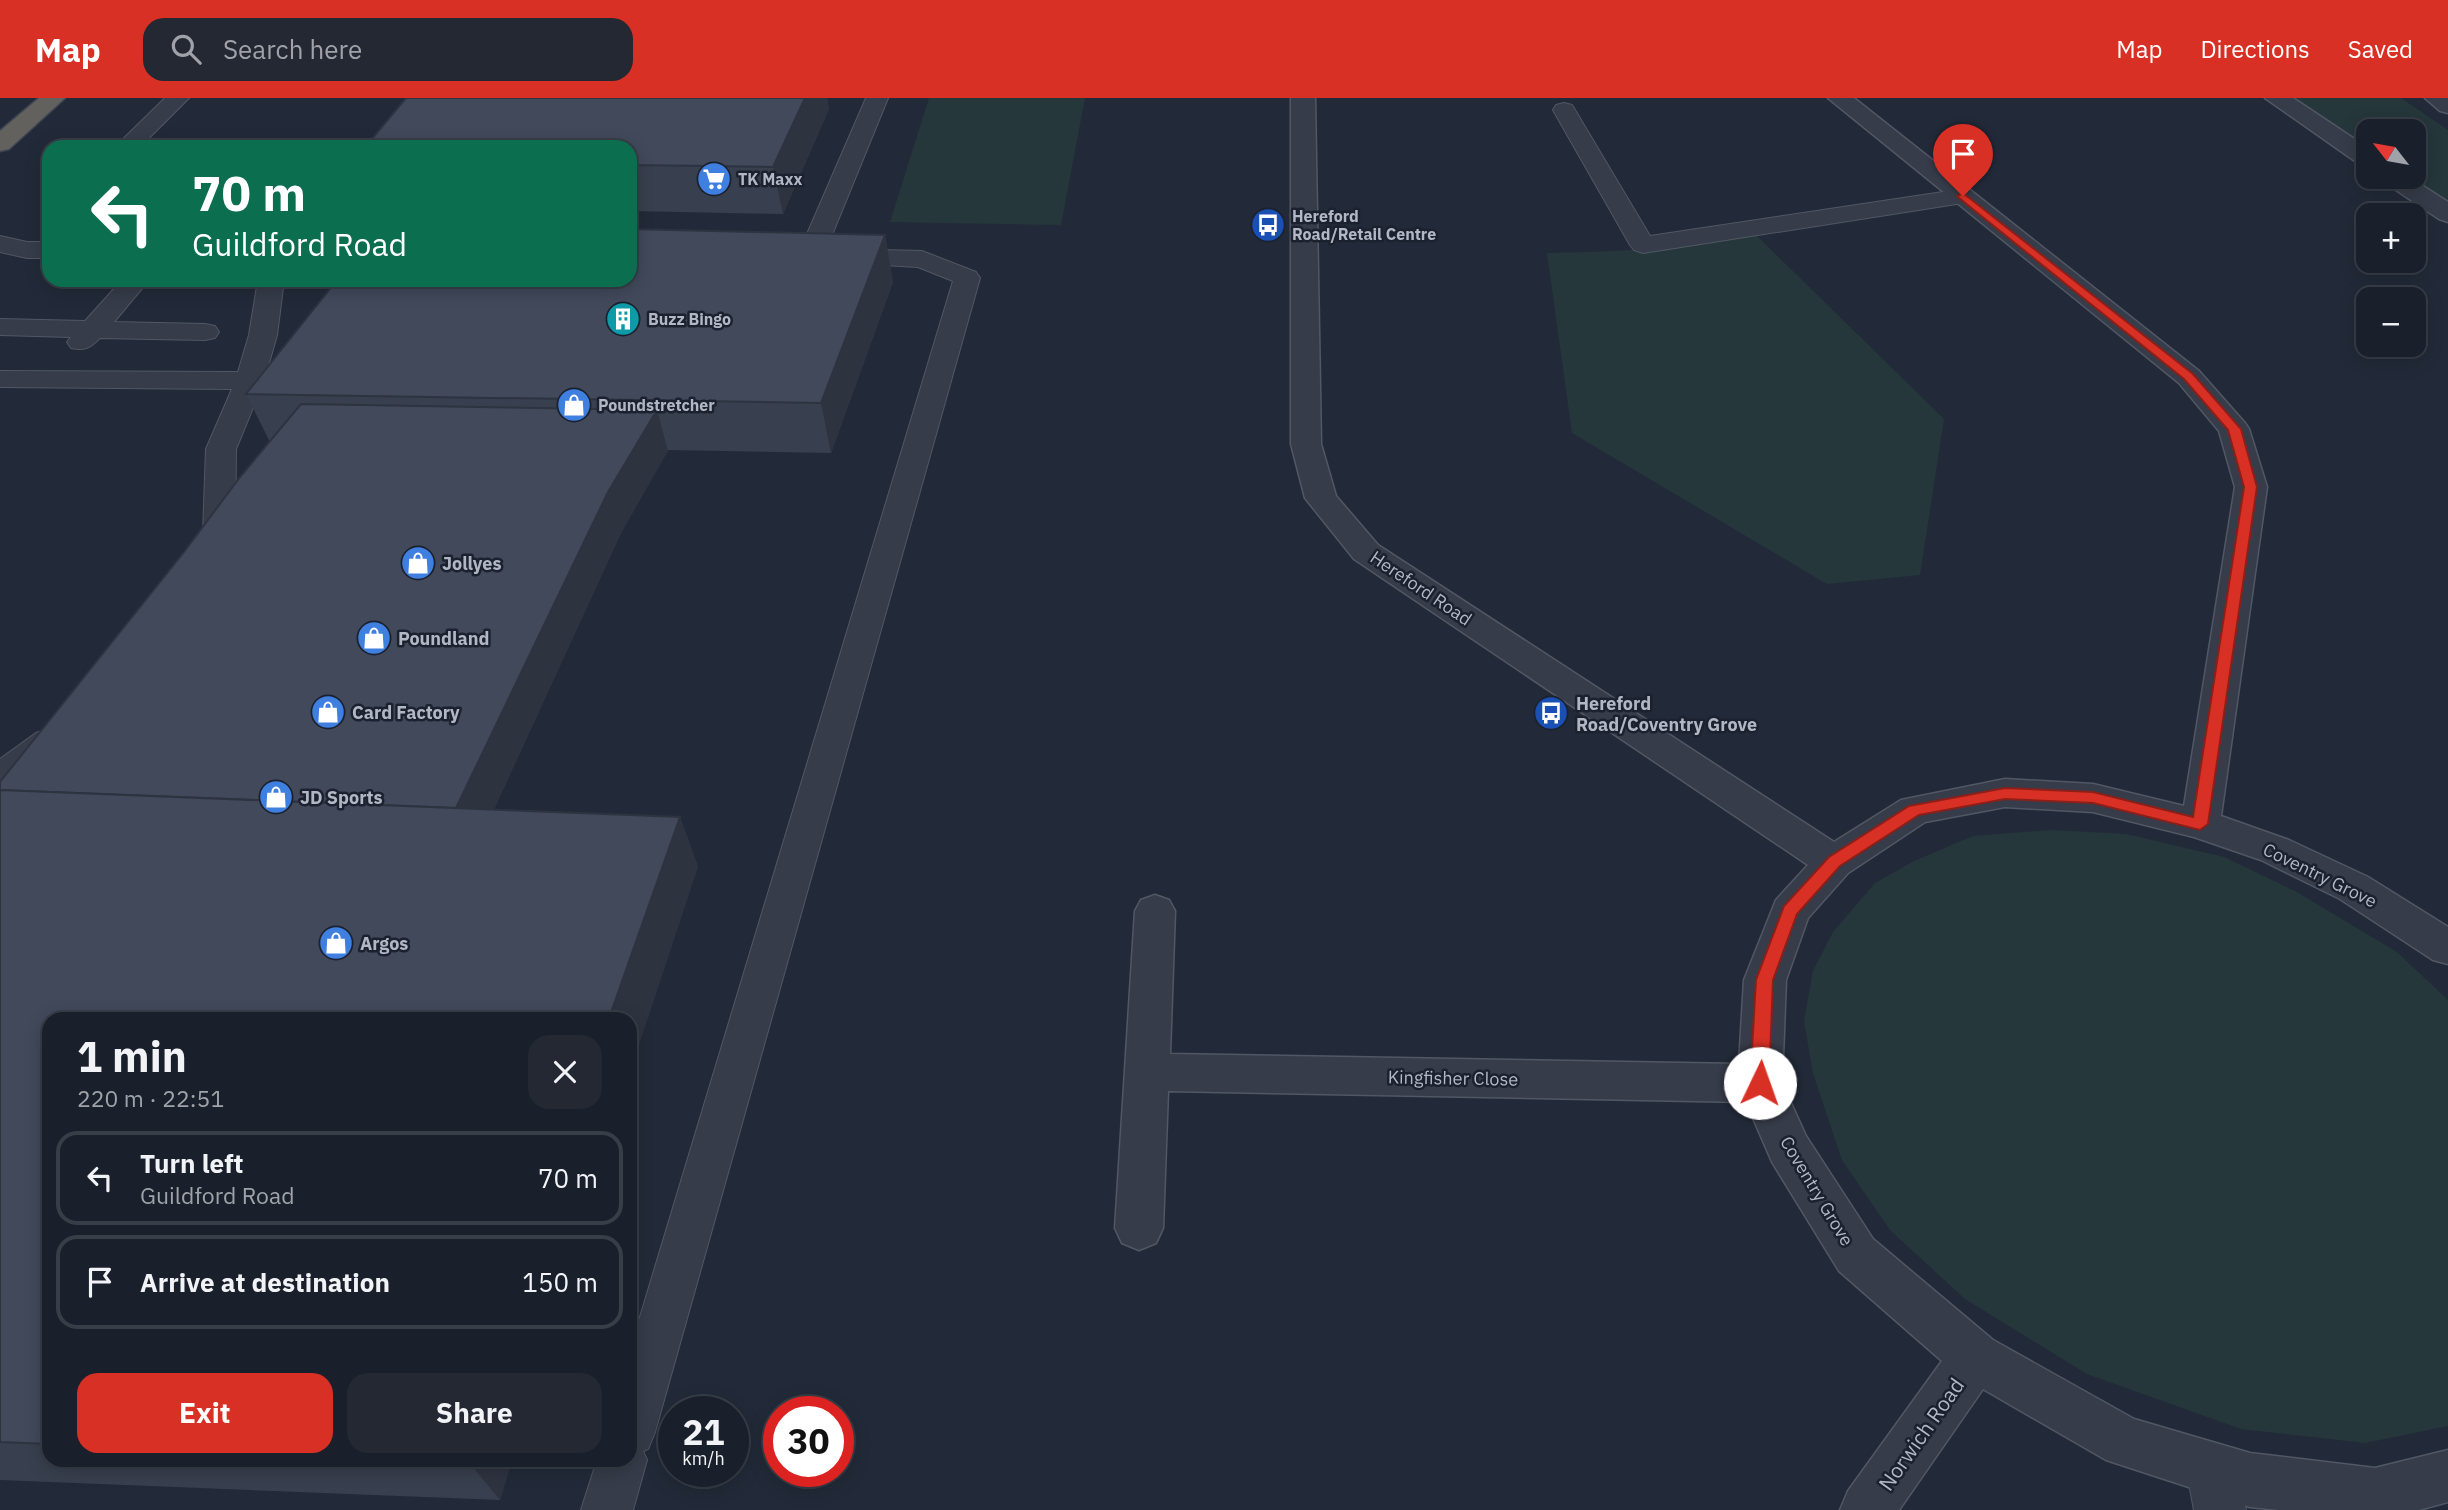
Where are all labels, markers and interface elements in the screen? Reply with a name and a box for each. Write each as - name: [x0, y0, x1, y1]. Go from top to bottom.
- search box: [143, 18, 633, 81]
- text: Map: [35, 28, 101, 71]
- icon: search: [167, 30, 205, 68]
- text: Search here: [223, 32, 362, 66]
- text: Map: [2116, 33, 2162, 65]
- text: Directions: [2200, 33, 2310, 65]
- text: Saved: [2348, 33, 2413, 65]
- north arrow: [2356, 119, 2426, 189]
- map controls: [2356, 119, 2426, 357]
- pin: [1933, 124, 1993, 196]
- icon: arrive: [1944, 135, 1982, 173]
- supermarket icon: TK Maxx: [695, 160, 733, 198]
- text: 70 m: [192, 161, 306, 224]
- icon: left: [77, 168, 168, 259]
- place label: TK Maxx: [738, 169, 802, 189]
- button: +: [2356, 203, 2426, 273]
- bus stop icon: Hereford Road/Retail Centre: [1249, 206, 1287, 244]
- place label: Hereford Road/Retail Centre: [1292, 206, 1436, 244]
- text: Guildford Road: [192, 223, 407, 265]
- button: −: [2356, 287, 2426, 357]
- building icon: Buzz Bingo: [604, 300, 642, 338]
- place label: Buzz Bingo: [648, 309, 731, 329]
- shop icon: Poundstretcher: [555, 386, 593, 424]
- place label: Poundstretcher: [598, 395, 715, 415]
- shop icon: Jollyes: [399, 544, 437, 582]
- street label: Hereford Road: [1366, 546, 1476, 630]
- place label: Jollyes: [442, 552, 502, 575]
- shop icon: Poundland: [355, 619, 393, 657]
- place label: Poundland: [398, 627, 489, 650]
- place label: Hereford Road/Coventry Grove: [1576, 692, 1757, 736]
- shop icon: Card Factory: [309, 693, 347, 731]
- bus stop icon: Hereford Road/Coventry Grove: [1532, 694, 1570, 732]
- place label: Card Factory: [352, 701, 460, 724]
- shop icon: JD Sports: [257, 778, 295, 816]
- place label: JD Sports: [300, 786, 383, 809]
- street label: Coventry Grove: [2259, 838, 2381, 913]
- shop icon: Argos: [317, 924, 355, 962]
- place label: Argos: [360, 932, 408, 955]
- text: 1 min: [77, 1029, 187, 1084]
- button: close: [528, 1035, 602, 1109]
- position arrow: [1723, 1046, 1797, 1120]
- street label: Kingfisher Close: [1388, 1065, 1518, 1091]
- text: 220 m · 22:51: [77, 1083, 224, 1113]
- street label: Coventry Grove: [1775, 1132, 1859, 1250]
- text: Turn left: [140, 1146, 243, 1180]
- icon: left: [81, 1159, 119, 1197]
- text: 70 m: [538, 1161, 598, 1195]
- text: Guildford Road: [140, 1180, 295, 1210]
- icon: arrive: [81, 1263, 119, 1301]
- text: Arrive at destination: [140, 1265, 390, 1299]
- text: 150 m: [522, 1265, 598, 1299]
- street label: Norwich Road: [1872, 1372, 1970, 1496]
- button: Exit: [77, 1373, 333, 1453]
- button: Share: [347, 1373, 602, 1453]
- speed limit sign: 30: [763, 1396, 854, 1487]
- text: 21: [682, 1409, 725, 1455]
- text: km/h: [682, 1447, 725, 1470]

